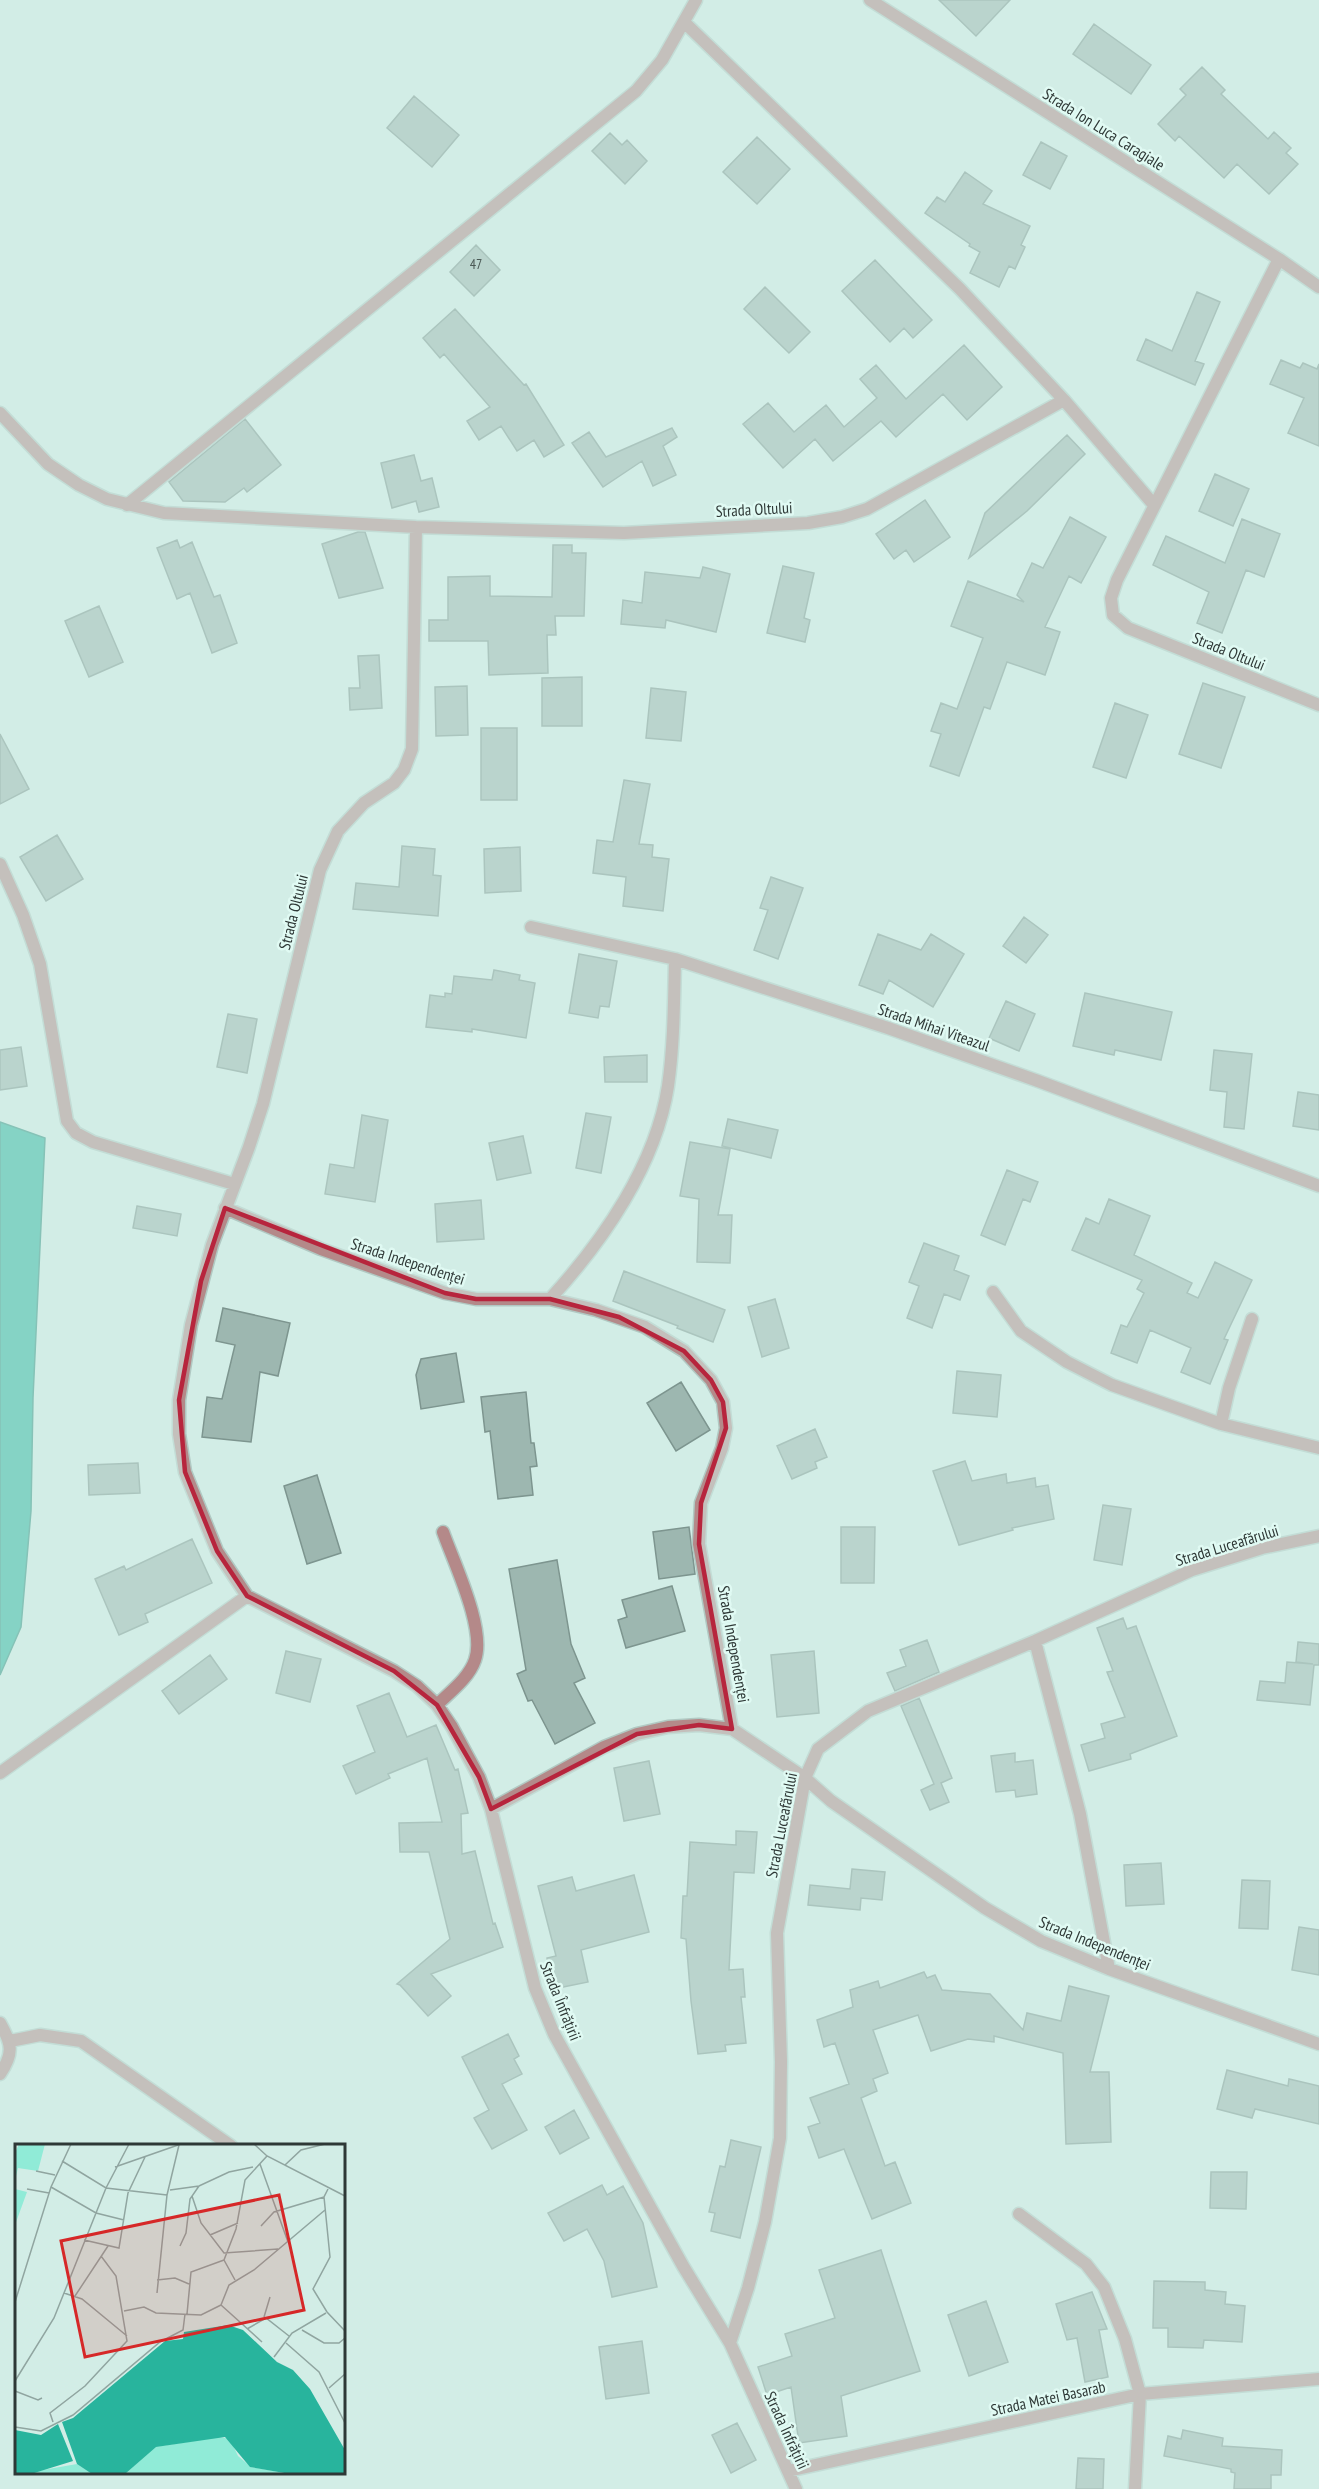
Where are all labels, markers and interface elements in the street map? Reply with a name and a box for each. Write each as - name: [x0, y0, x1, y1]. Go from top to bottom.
- street label: Strada Ion Luca Caragiale: [1039, 83, 1169, 175]
- house number: 47: [470, 255, 482, 273]
- street label: Strada Oltului: [715, 497, 793, 521]
- street label: Strada Oltului: [1190, 627, 1268, 675]
- street label: Strada Oltului: [274, 872, 312, 952]
- street label: Strada Mihai Viteazul: [875, 999, 993, 1056]
- street label: Strada Independenței: [349, 1233, 467, 1289]
- street label: Strada Luceafărului: [1173, 1520, 1281, 1570]
- street label: Strada Independenței: [714, 1584, 754, 1704]
- street label: Strada Luceafărului: [761, 1771, 801, 1879]
- street label: Strada Independenței: [1036, 1912, 1154, 1974]
- street label: Strada Înfrățirii: [536, 1958, 586, 2044]
- inset map: [15, 2144, 345, 2474]
- street label: Strada Matei Basarab: [989, 2376, 1107, 2420]
- street label: Strada Înfrățirii: [760, 2388, 814, 2472]

